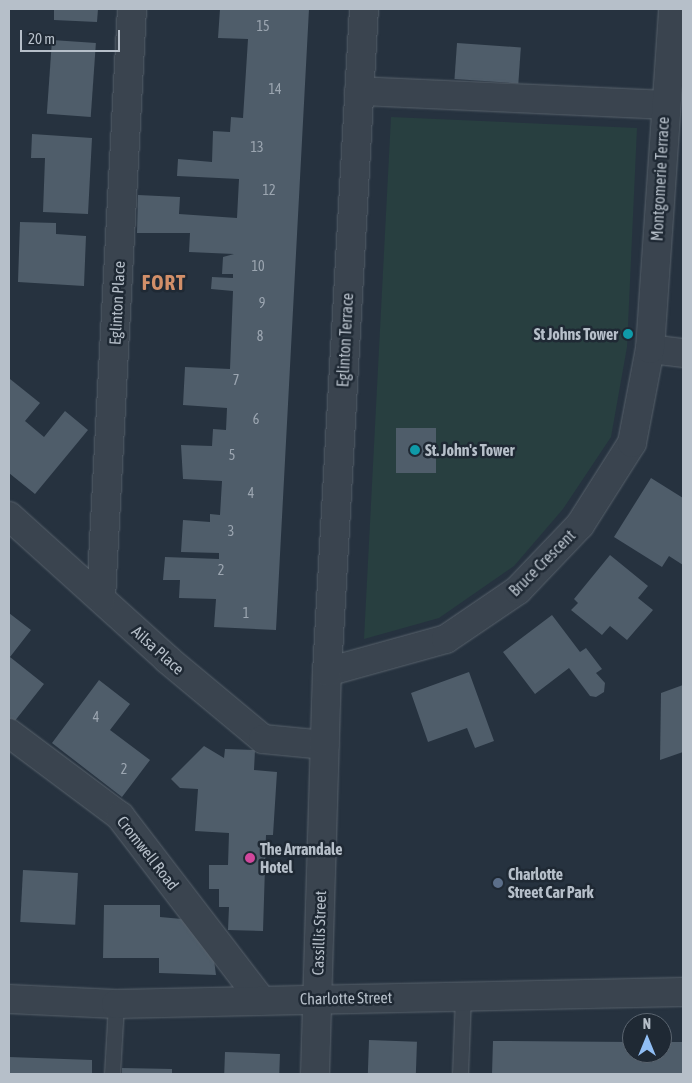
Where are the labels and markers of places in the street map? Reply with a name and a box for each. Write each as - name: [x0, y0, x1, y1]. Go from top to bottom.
- place label: St Johns Tower: [534, 324, 618, 344]
- marker: St Johns Tower: [622, 328, 634, 340]
- place label: St. John's Tower: [425, 440, 514, 460]
- marker: St. John's Tower: [409, 444, 421, 456]
- place label: The Arrandale Hotel: [260, 839, 342, 877]
- marker: The Arrandale Hotel: [244, 852, 256, 864]
- place label: Charlotte Street Car Park: [508, 864, 594, 902]
- marker: Charlotte Street Car Park: [492, 877, 504, 889]

